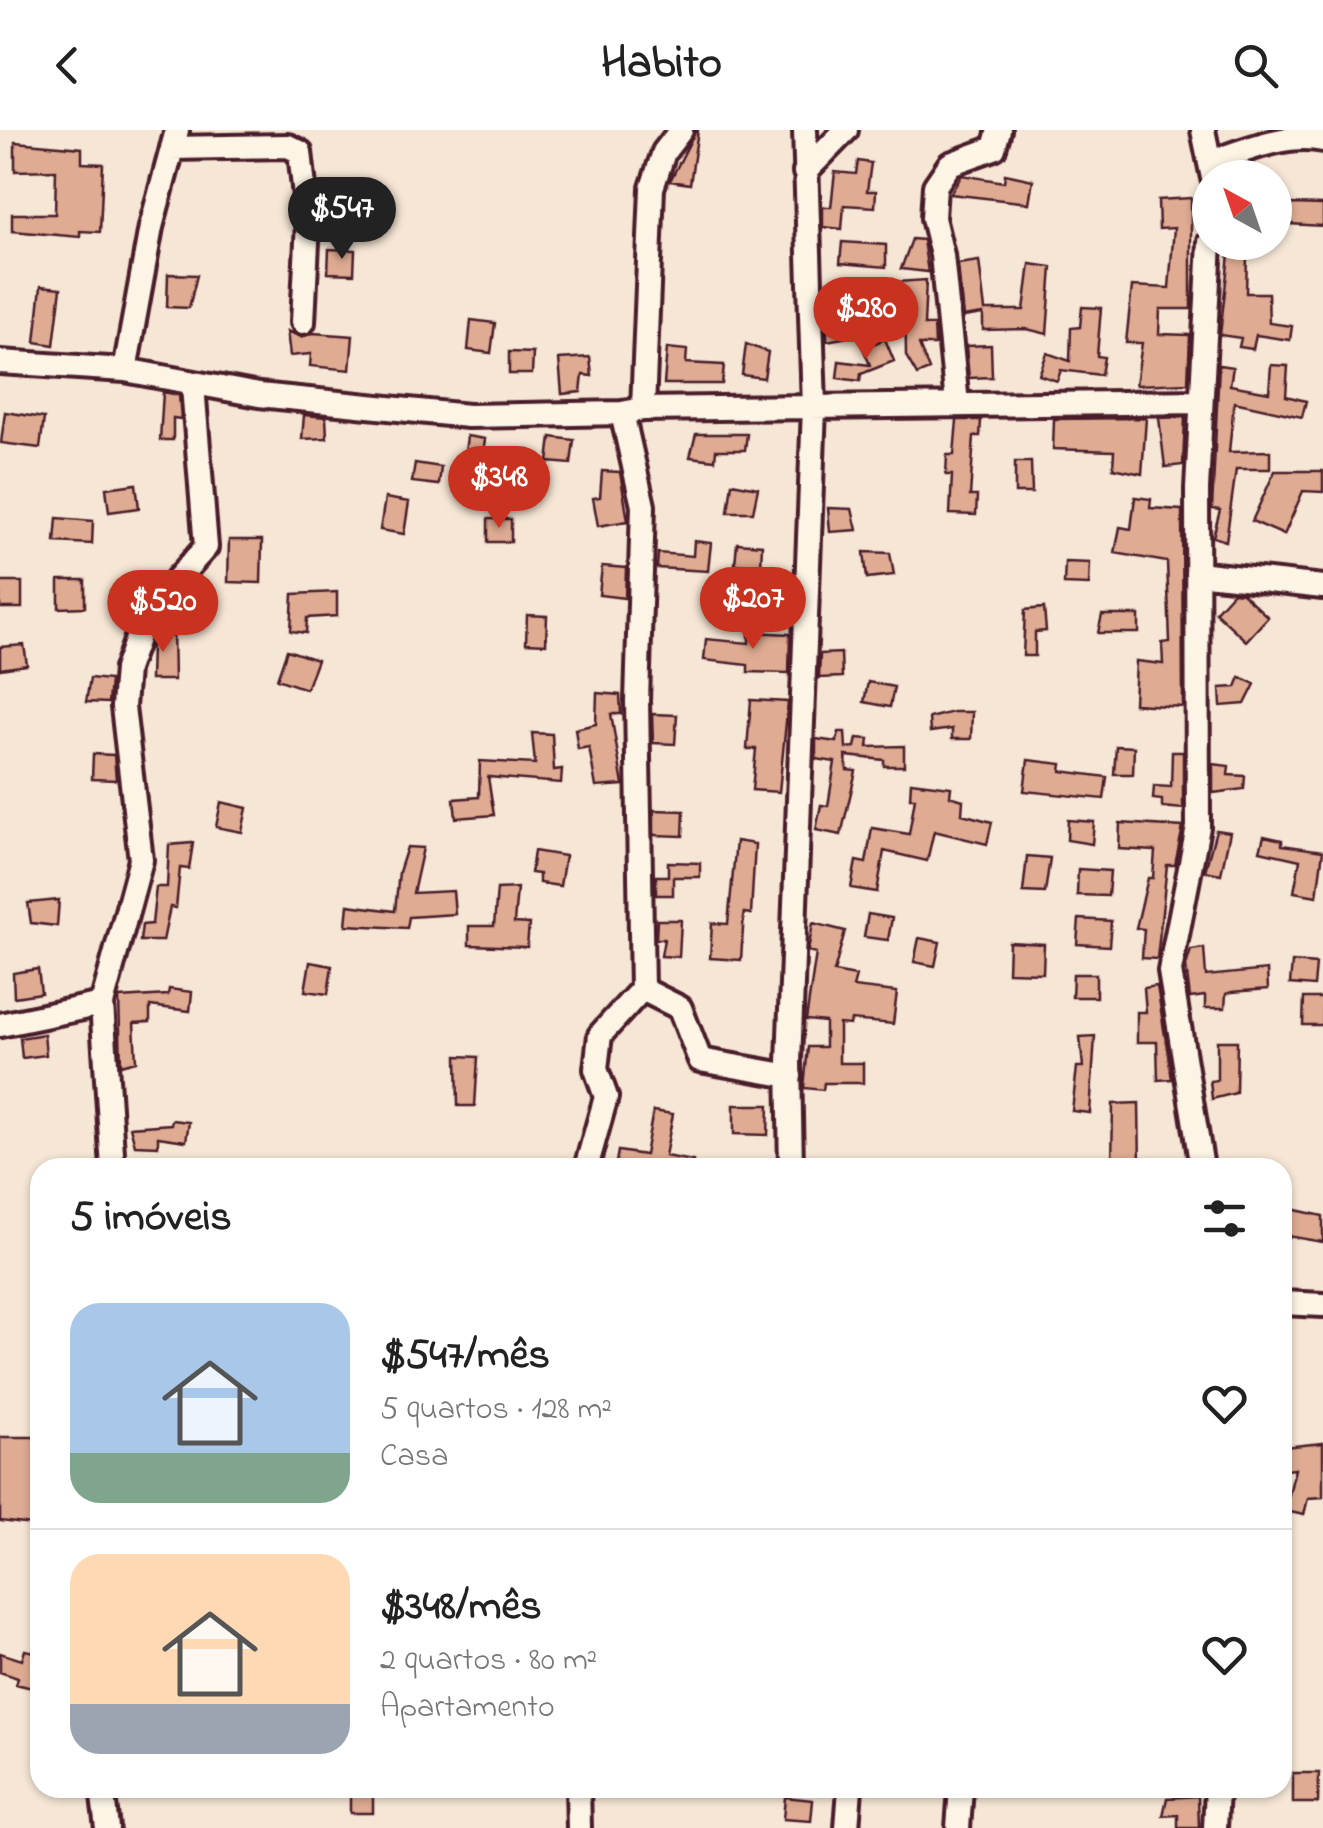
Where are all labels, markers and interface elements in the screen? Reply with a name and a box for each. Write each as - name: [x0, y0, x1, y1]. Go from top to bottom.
- text: Habito: [601, 32, 722, 98]
- icon: back: [40, 38, 95, 93]
- icon: search: [1228, 38, 1283, 93]
- north arrow: [1192, 160, 1292, 260]
- map controls: [1192, 160, 1292, 260]
- pin: $547: [283, 177, 401, 262]
- text: $547: [310, 186, 374, 233]
- pin: $280: [807, 277, 925, 362]
- text: $280: [835, 286, 897, 333]
- pin: $348: [440, 446, 558, 531]
- text: $348: [470, 455, 528, 502]
- pin: $207: [694, 567, 812, 652]
- pin: $520: [104, 570, 222, 655]
- text: $207: [722, 576, 784, 623]
- text: $520: [129, 579, 197, 626]
- text: 5 imóveis: [70, 1188, 232, 1249]
- icon: filters: [1197, 1191, 1252, 1246]
- text: $547/mês: [380, 1326, 550, 1387]
- icon: home: [150, 1343, 270, 1463]
- icon: heart: [1197, 1376, 1252, 1431]
- text: 5 quartos · 128 m²: [380, 1387, 612, 1434]
- text: Casa: [380, 1434, 448, 1481]
- text: $348/mês: [380, 1577, 542, 1638]
- icon: home: [150, 1594, 270, 1714]
- icon: heart: [1197, 1627, 1252, 1682]
- text: 2 quartos · 80 m²: [380, 1638, 597, 1685]
- text: Apartamento: [380, 1685, 555, 1732]

